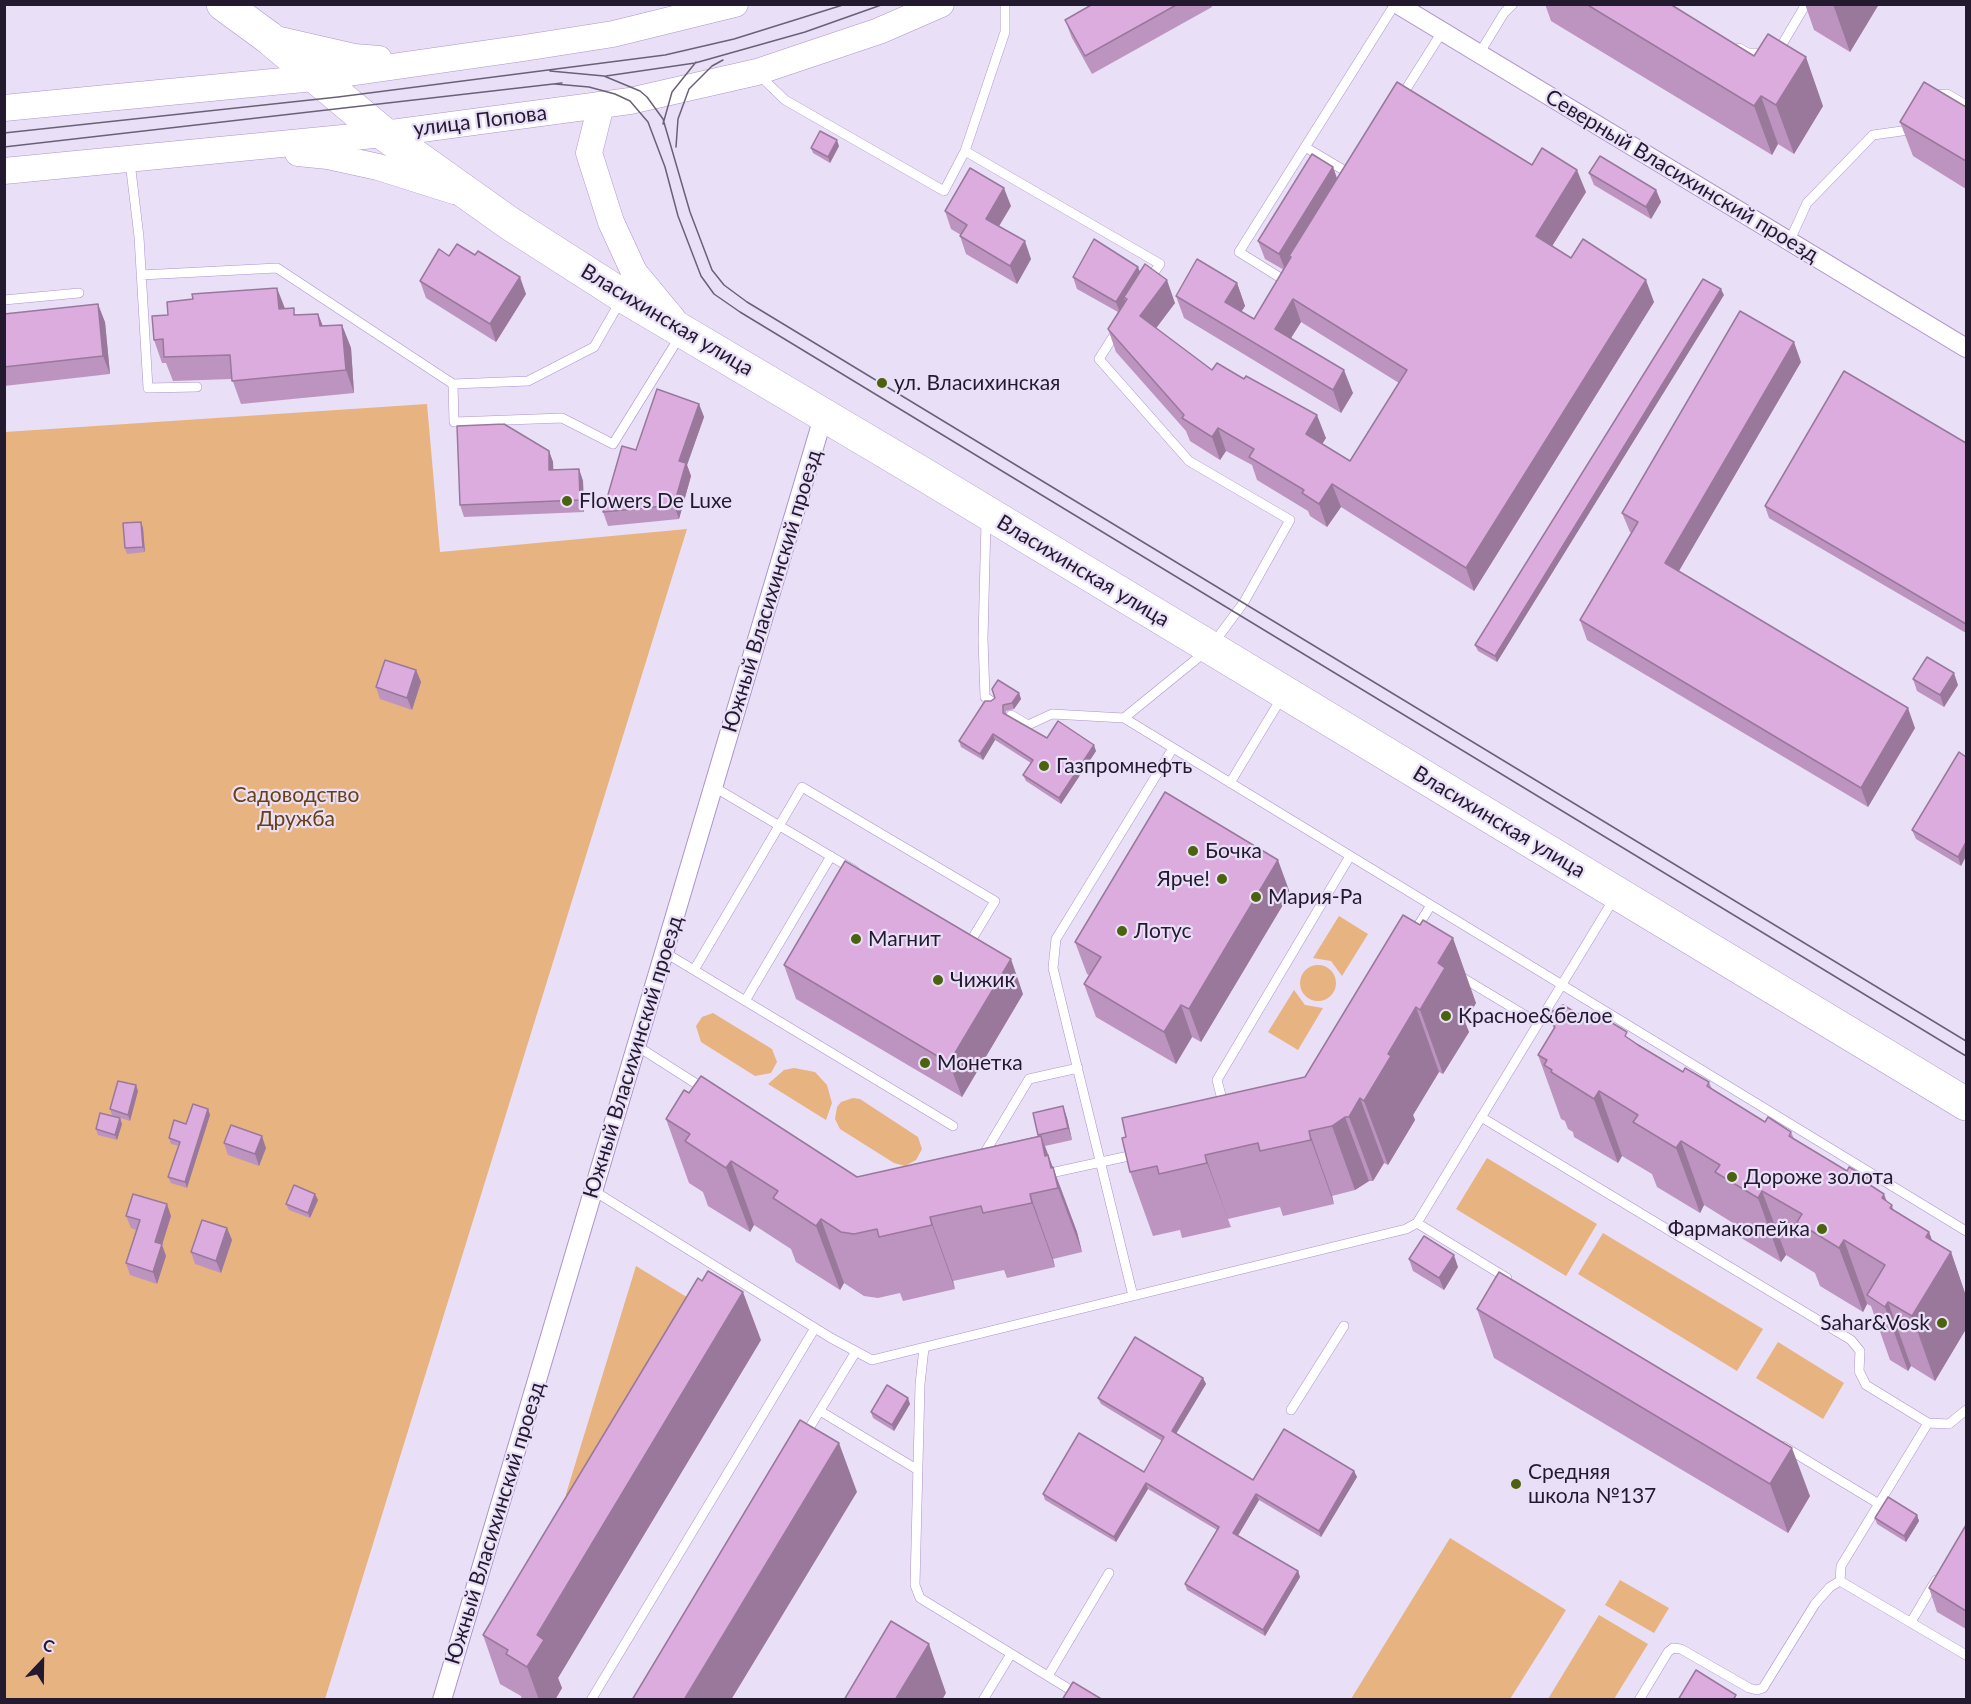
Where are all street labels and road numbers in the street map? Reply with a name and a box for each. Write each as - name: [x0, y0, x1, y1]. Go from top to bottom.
- street label: Северный Власихинский проезд: [1541, 84, 1823, 268]
- street label: улица Попова: [412, 100, 548, 142]
- street label: Власихинская улица: [576, 259, 758, 381]
- street label: Южный Власихинский проезд: [717, 447, 827, 735]
- street label: Власихинская улица: [992, 510, 1174, 632]
- street label: Власихинская улица: [1408, 761, 1590, 883]
- street label: Южный Власихинский проезд: [578, 913, 688, 1201]
- street label: Южный Власихинский проезд: [440, 1379, 550, 1667]

